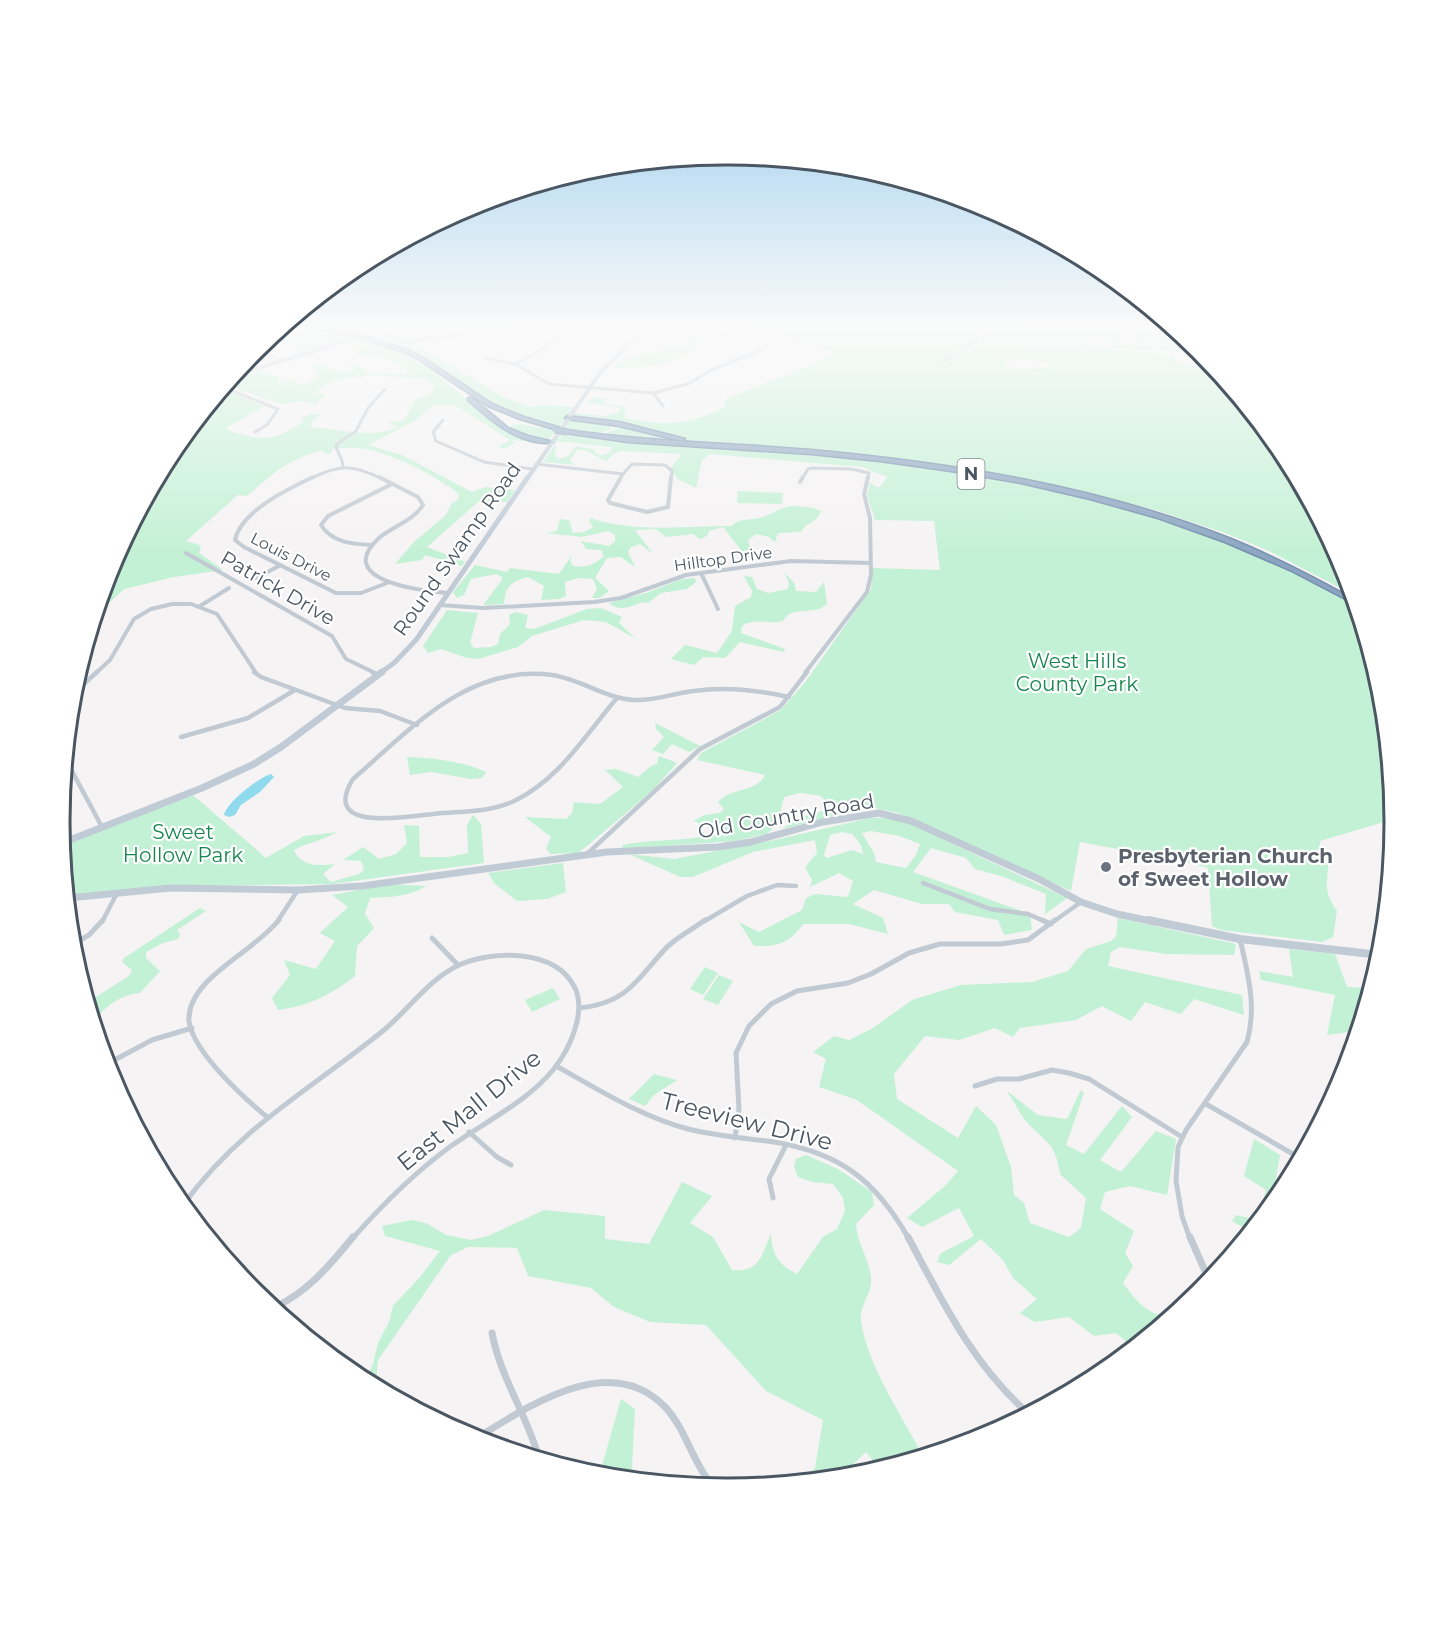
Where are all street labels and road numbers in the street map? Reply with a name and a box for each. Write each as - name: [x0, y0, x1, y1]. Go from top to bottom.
- street label: Round Swamp Road: [388, 458, 526, 640]
- road number: N: [958, 459, 984, 489]
- street label: Louis Drive: [247, 528, 335, 586]
- street label: Hilltop Drive: [673, 543, 773, 575]
- street label: Patrick Drive: [217, 546, 339, 630]
- street label: Old Country Road: [696, 789, 876, 843]
- street label: East Mall Drive: [391, 1043, 547, 1177]
- street label: Treeview Drive: [658, 1086, 836, 1156]

